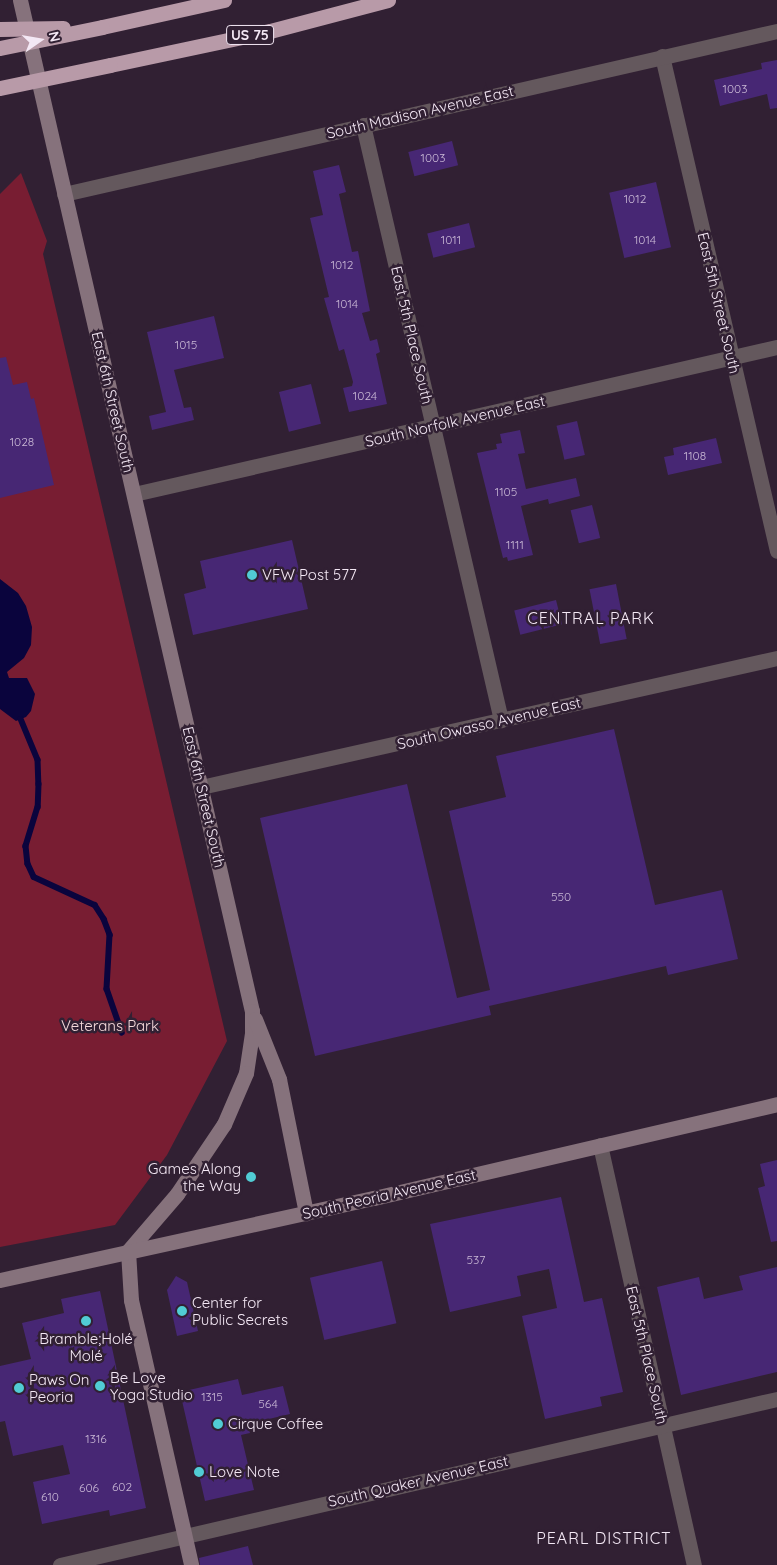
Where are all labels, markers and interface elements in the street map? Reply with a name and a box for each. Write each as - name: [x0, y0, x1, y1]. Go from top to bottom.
- north arrow: [15, 15, 65, 65]
- road number: US 75: [225, 24, 275, 46]
- text: N: [45, 30, 65, 44]
- street label: South Madison Avenue East: [325, 82, 515, 142]
- house number: 1003: [722, 82, 748, 96]
- house number: 1003: [420, 151, 446, 165]
- house number: 1012: [624, 192, 646, 206]
- street label: East 5th Street South: [694, 231, 744, 375]
- house number: 1011: [441, 233, 461, 247]
- house number: 1014: [634, 233, 656, 247]
- house number: 1012: [331, 258, 353, 272]
- street label: East 5th Place South: [387, 264, 437, 406]
- house number: 1014: [336, 297, 358, 311]
- street label: East 6th Street South: [88, 330, 138, 474]
- house number: 1015: [175, 338, 197, 352]
- house number: 1024: [353, 389, 377, 403]
- street label: South Norfolk Avenue East: [363, 392, 547, 450]
- house number: 1028: [10, 435, 34, 449]
- house number: 1108: [684, 449, 706, 463]
- house number: 1105: [495, 485, 517, 499]
- house number: 1111: [506, 538, 524, 552]
- place label: VFW Post 577: [262, 566, 357, 584]
- marker: VFW Post 577: [246, 569, 258, 581]
- district label: CENTRAL PARK: [526, 608, 656, 628]
- street label: South Owasso Avenue East: [395, 693, 583, 753]
- street label: East 6th Street South: [179, 725, 229, 869]
- house number: 550: [551, 890, 571, 904]
- park label: Veterans Park: [61, 1017, 159, 1035]
- place label: Games Along the Way: [148, 1159, 241, 1194]
- street label: South Peoria Avenue East: [301, 1165, 477, 1223]
- marker: Games Along the Way: [245, 1171, 257, 1183]
- house number: 537: [467, 1253, 485, 1267]
- street label: East 5th Place South: [622, 1284, 672, 1426]
- place label: Center for Public Secrets: [192, 1293, 288, 1328]
- marker: Center for Public Secrets: [176, 1305, 188, 1317]
- marker: Bramble;Holé Molé: [80, 1315, 92, 1327]
- place label: Bramble;Holé Molé: [39, 1329, 133, 1364]
- place label: Be Love Yoga Studio: [110, 1368, 193, 1403]
- place label: Paws On Peoria: [29, 1370, 89, 1405]
- marker: Be Love Yoga Studio: [94, 1380, 106, 1392]
- marker: Paws On Peoria: [13, 1382, 25, 1394]
- house number: 1315: [201, 1390, 223, 1404]
- house number: 564: [258, 1397, 278, 1411]
- place label: Cirque Coffee: [228, 1415, 323, 1433]
- marker: Cirque Coffee: [212, 1418, 224, 1430]
- house number: 1316: [85, 1432, 107, 1446]
- street label: South Quaker Avenue East: [326, 1452, 510, 1510]
- place label: Love Note: [209, 1463, 280, 1481]
- marker: Love Note: [193, 1466, 205, 1478]
- house number: 602: [112, 1480, 132, 1494]
- house number: 606: [79, 1481, 99, 1495]
- house number: 610: [41, 1490, 59, 1504]
- district label: PEARL DISTRICT: [534, 1528, 674, 1548]

